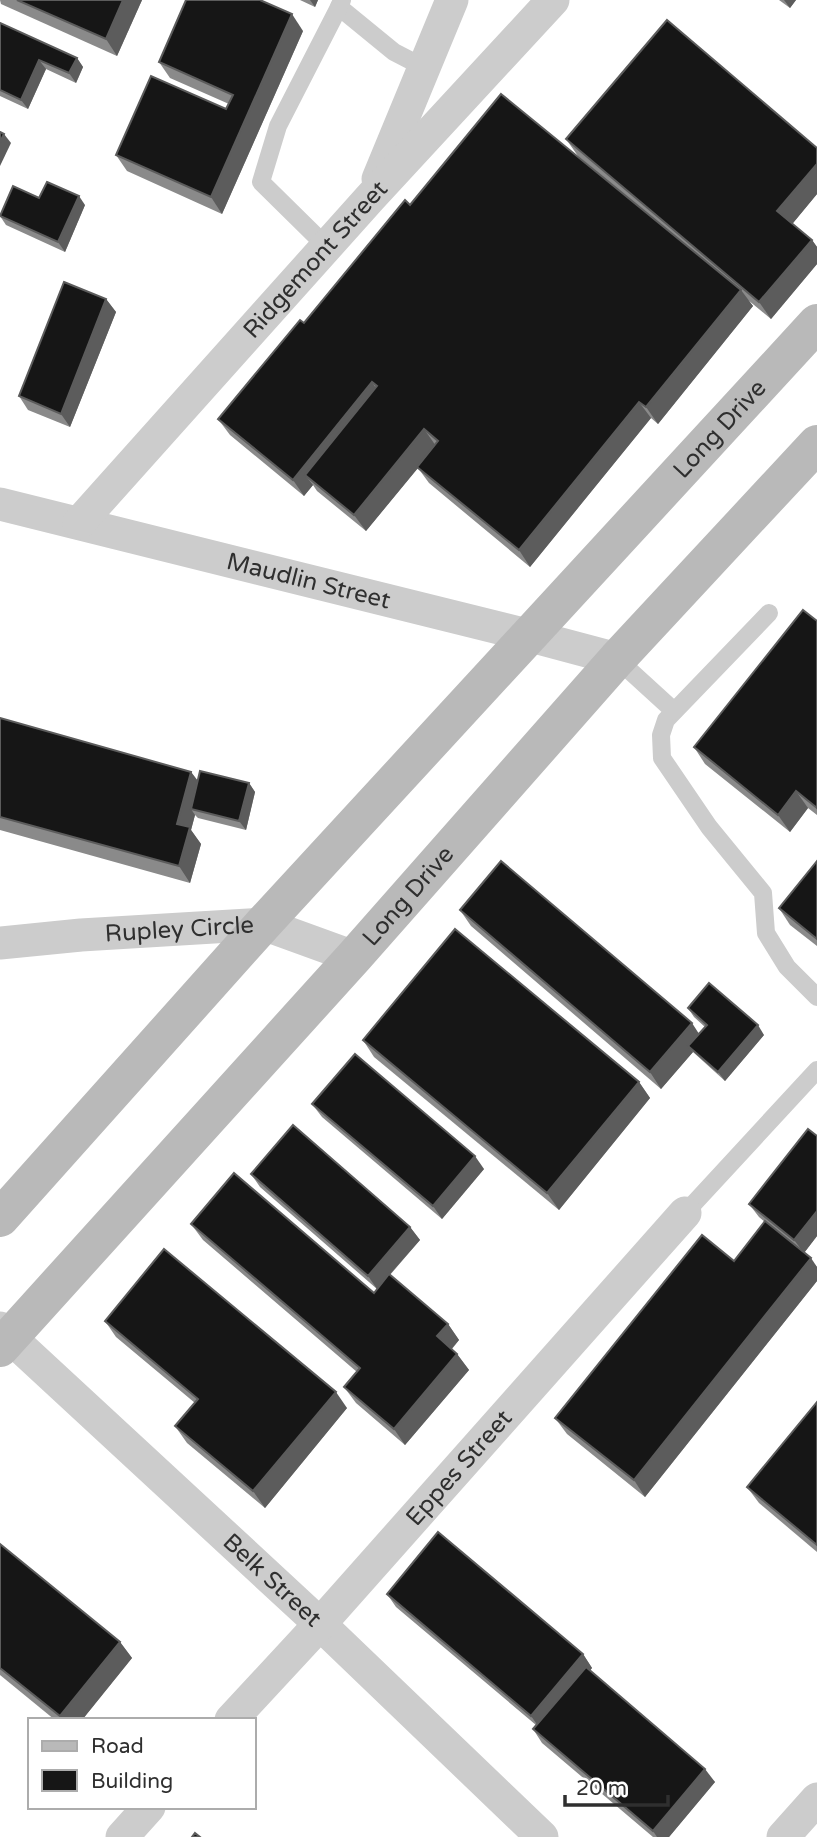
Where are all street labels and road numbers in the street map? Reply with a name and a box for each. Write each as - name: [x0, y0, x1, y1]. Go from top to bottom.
- street label: Ridgemont Street: [237, 174, 393, 344]
- street label: Long Drive: [667, 373, 772, 484]
- street label: Maudlin Street: [224, 546, 394, 615]
- street label: Long Drive: [356, 840, 460, 952]
- street label: Rupley Circle: [104, 910, 255, 948]
- street label: Eppes Street: [400, 1404, 518, 1532]
- street label: Belk Street: [217, 1527, 328, 1633]

